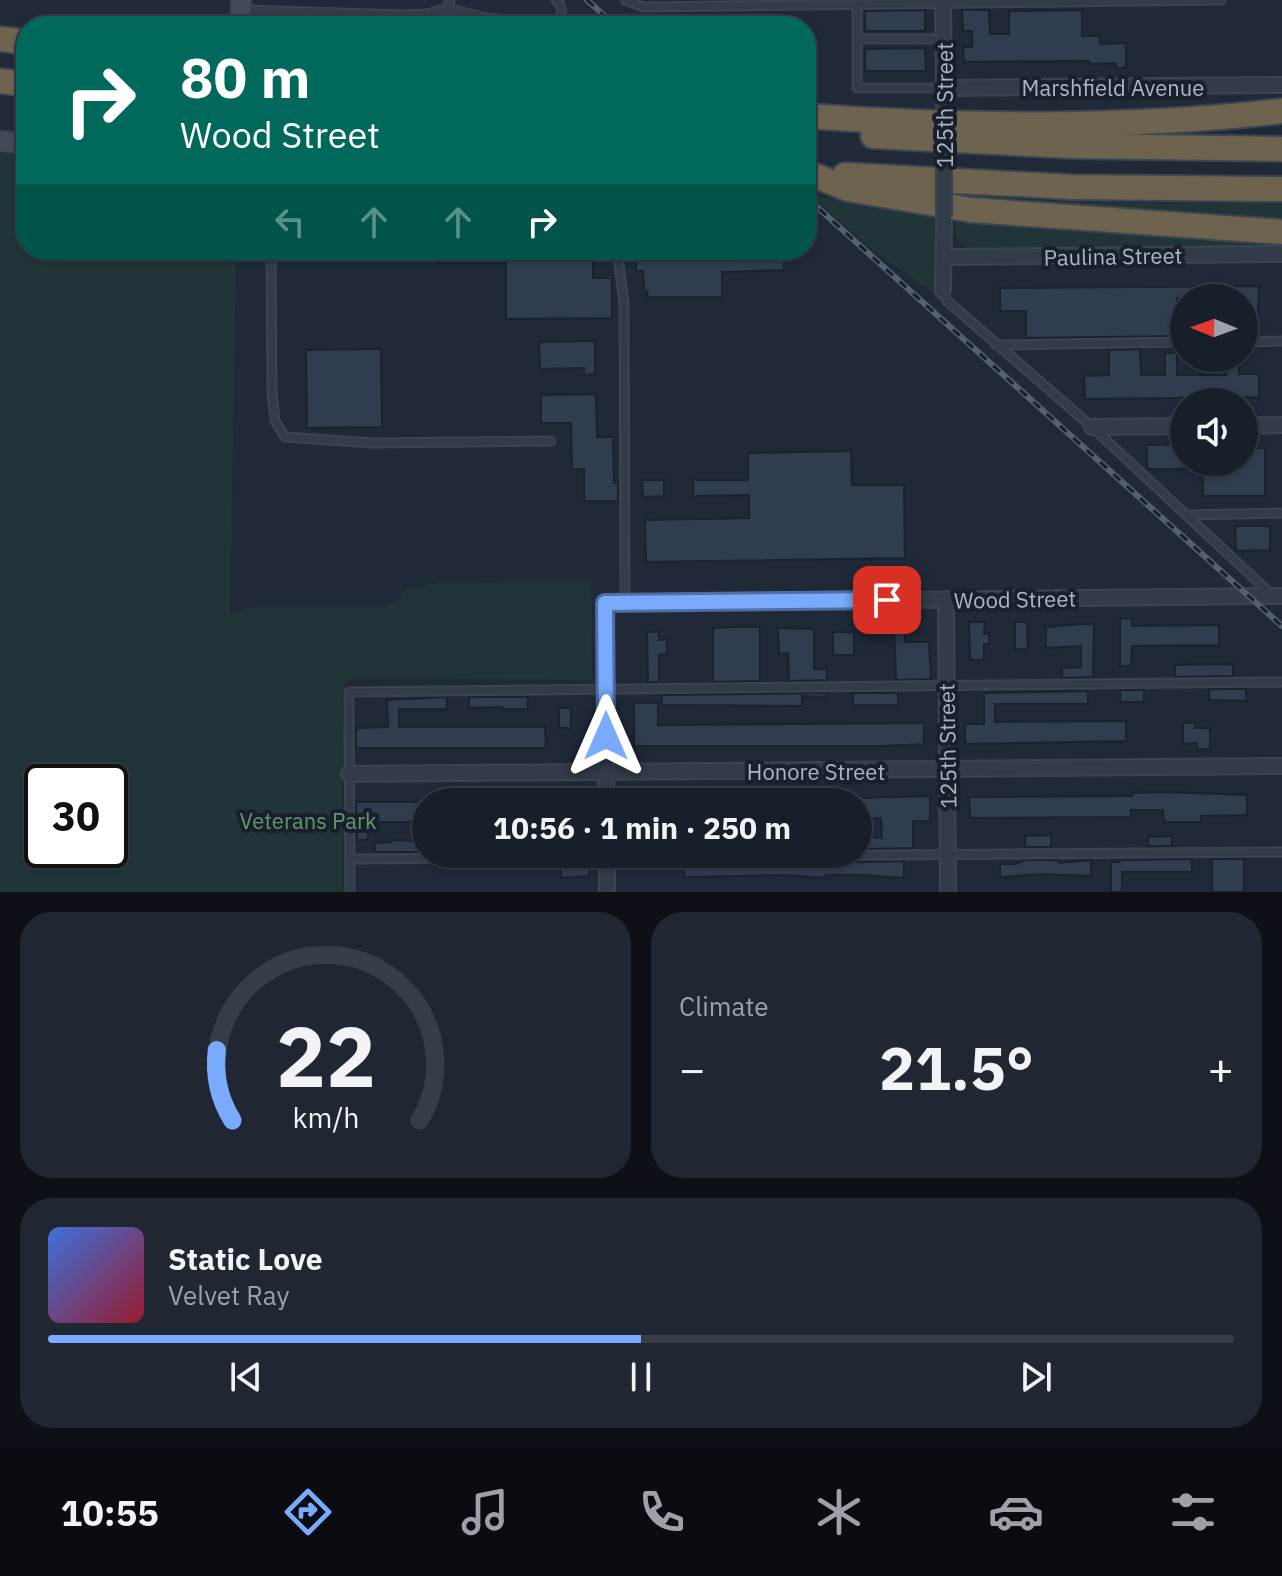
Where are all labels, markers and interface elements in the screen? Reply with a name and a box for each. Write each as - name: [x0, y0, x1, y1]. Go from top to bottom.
- text: 80 m: [180, 41, 310, 113]
- street label: 125th Street: [930, 42, 959, 168]
- icon: right: [48, 48, 152, 152]
- street label: Marshfield Avenue: [1022, 73, 1204, 102]
- text: Wood Street: [180, 111, 380, 158]
- icon: left: [268, 200, 312, 244]
- icon: ahead: [352, 200, 396, 244]
- icon: ahead: [436, 200, 480, 244]
- icon: right: [520, 200, 564, 244]
- street label: Paulina Street: [1043, 240, 1183, 272]
- north arrow: [1170, 284, 1258, 372]
- map controls: [1170, 284, 1258, 476]
- button: sound: [1170, 388, 1258, 476]
- pin: [853, 566, 921, 634]
- icon: arrive: [865, 578, 909, 622]
- street label: Wood Street: [954, 583, 1076, 615]
- street label: 125th Street: [931, 683, 963, 809]
- position arrow: [564, 694, 648, 778]
- street label: Honore Street: [747, 757, 885, 786]
- speed limit sign: 30: [24, 764, 128, 868]
- park label: Veterans Park: [239, 806, 377, 835]
- text: 10:56 · 1 min · 250 m: [493, 808, 791, 847]
- text: Climate: [679, 989, 769, 1023]
- text: 22: [276, 1002, 375, 1110]
- text: 21.5°: [879, 1028, 1034, 1107]
- text: −: [679, 1040, 705, 1097]
- text: +: [1208, 1040, 1234, 1097]
- text: km/h: [292, 1099, 359, 1136]
- text: Static Love: [168, 1239, 323, 1278]
- text: Velvet Ray: [168, 1278, 289, 1312]
- icon: previous: [224, 1355, 268, 1399]
- icon: pause: [619, 1355, 663, 1399]
- icon: next: [1014, 1355, 1058, 1399]
- icon: directions: [280, 1484, 336, 1540]
- icon: music: [457, 1484, 513, 1540]
- icon: phone: [634, 1484, 690, 1540]
- icon: climate: [811, 1484, 867, 1540]
- icon: car: [988, 1484, 1044, 1540]
- icon: filters: [1165, 1484, 1221, 1540]
- text: 10:55: [61, 1489, 159, 1536]

